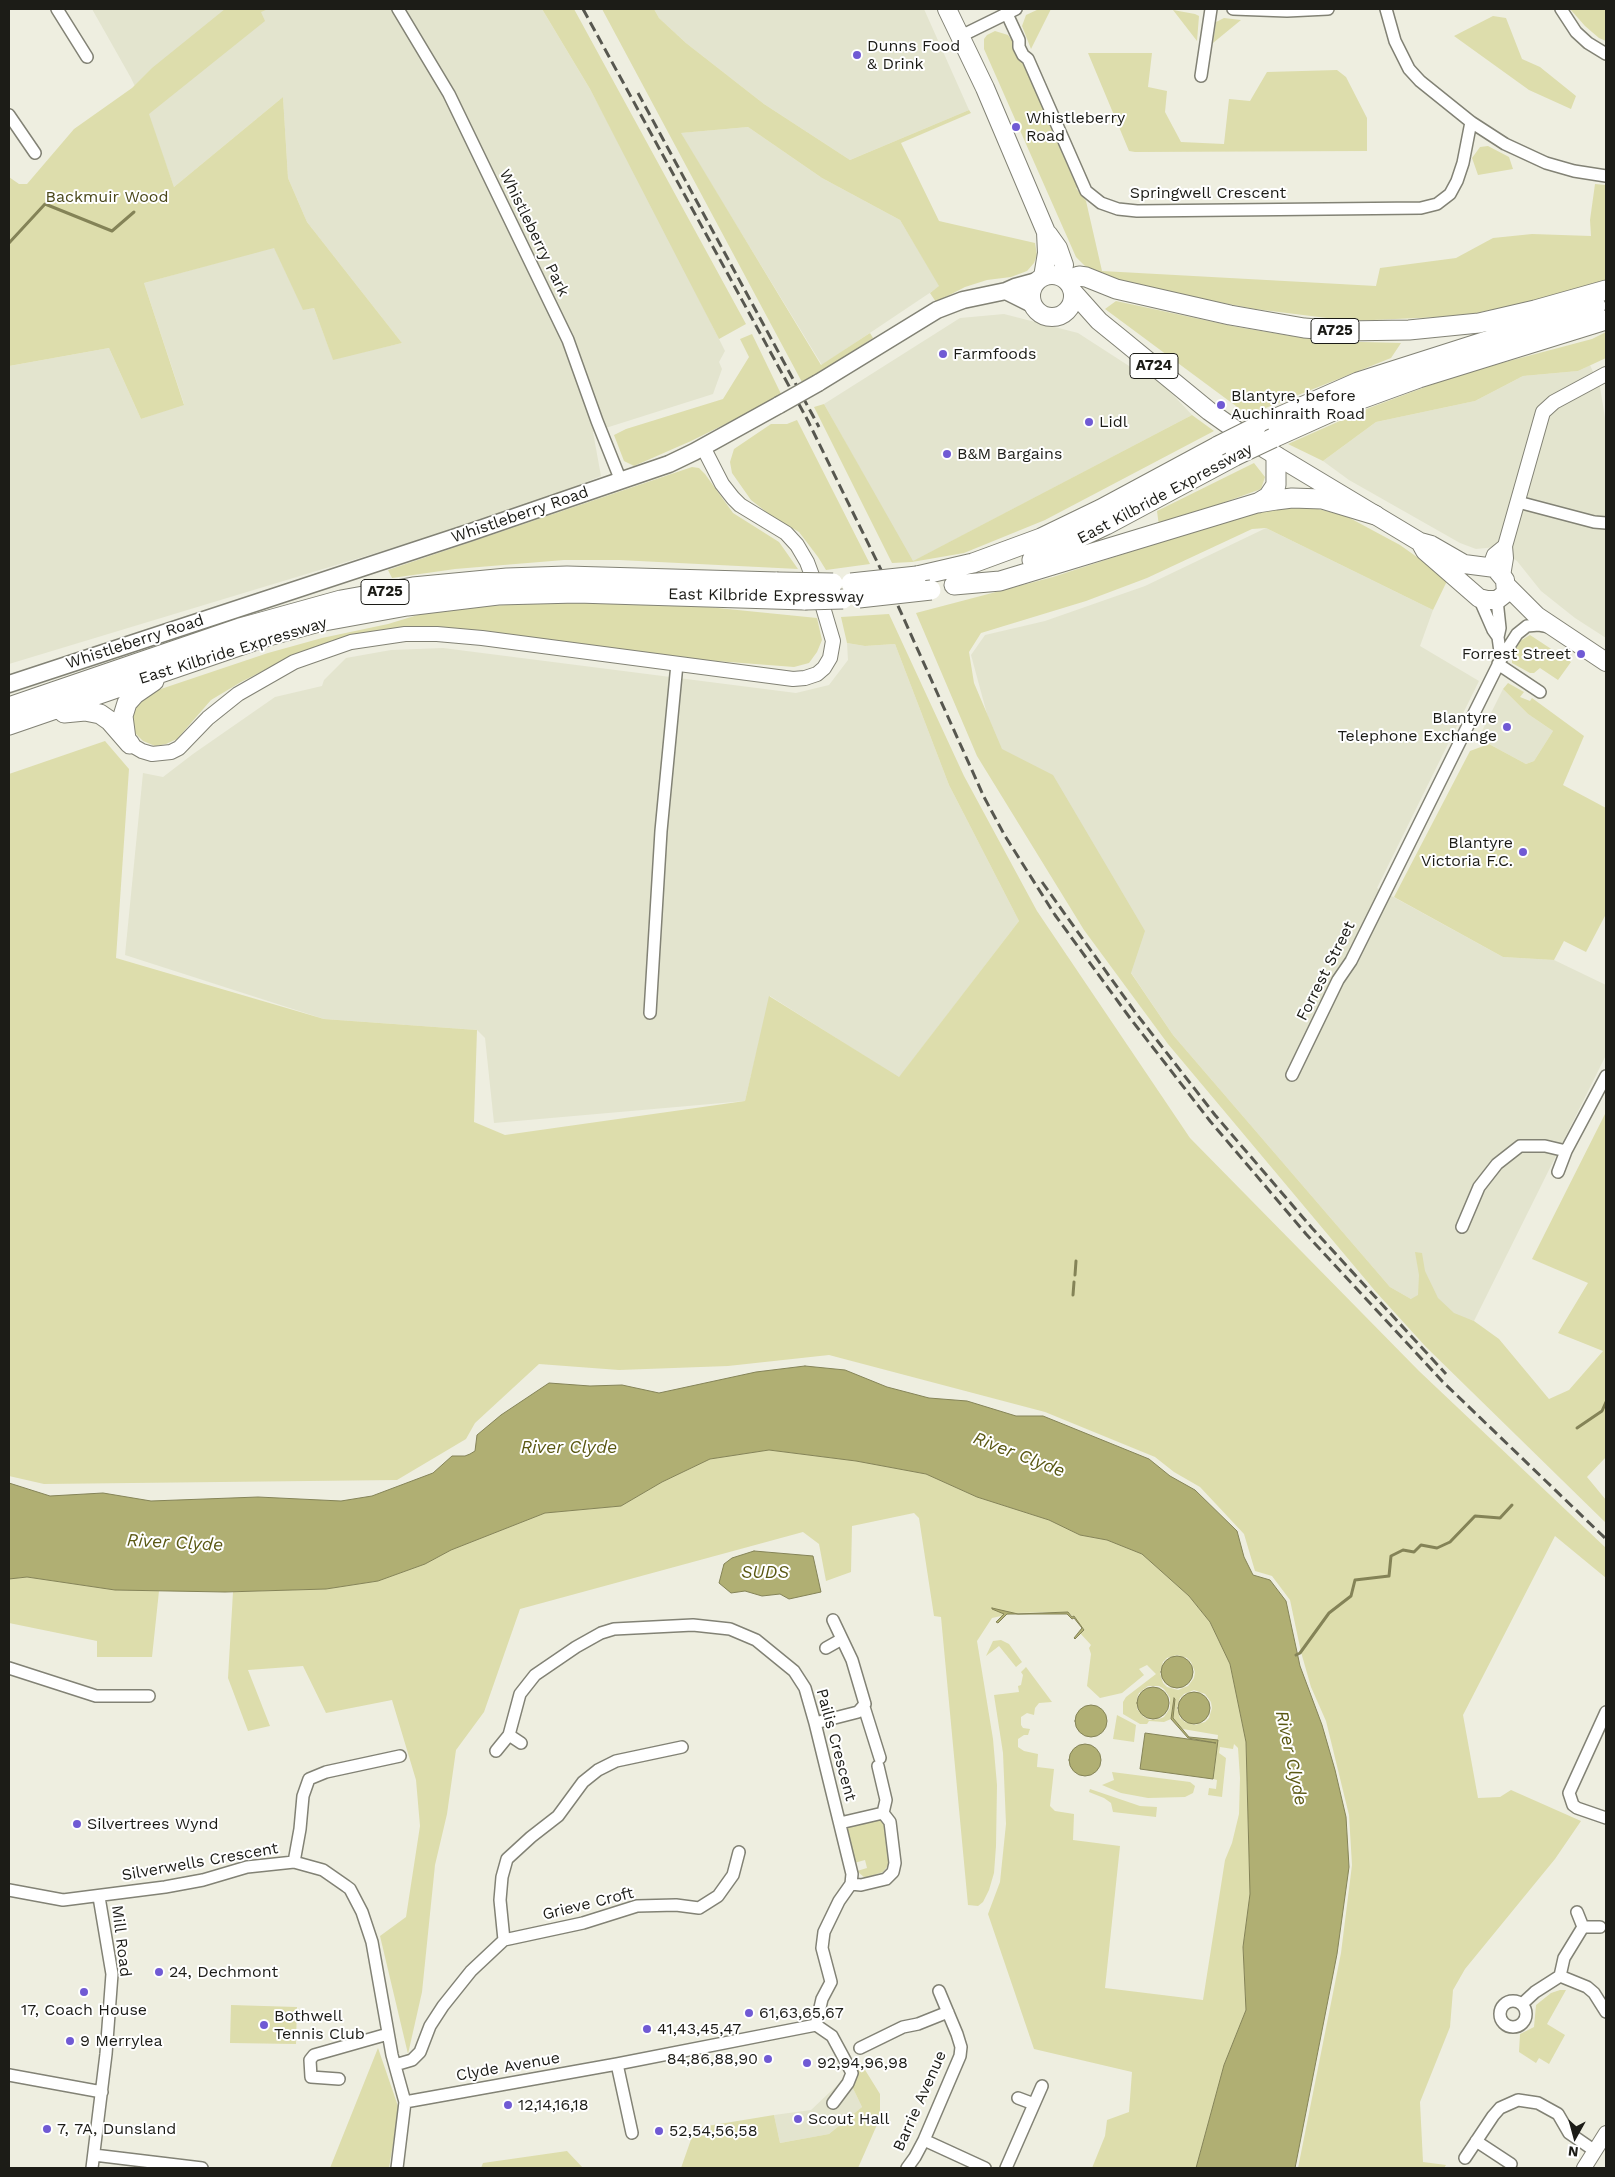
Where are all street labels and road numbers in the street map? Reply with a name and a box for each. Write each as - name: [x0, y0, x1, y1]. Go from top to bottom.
- street label: Whistleberry Park: [495, 166, 573, 300]
- street label: Springwell Crescent: [1130, 183, 1286, 203]
- road number: A725: [1311, 318, 1359, 344]
- road number: A724: [1130, 354, 1178, 378]
- street label: East Kilbride Expressway: [1074, 440, 1256, 548]
- street label: Whistleberry Road: [449, 483, 591, 547]
- road number: A725: [361, 580, 409, 604]
- street label: East Kilbride Expressway: [668, 585, 864, 607]
- street label: Whistleberry Road: [64, 611, 206, 673]
- street label: East Kilbride Expressway: [137, 613, 329, 689]
- street label: Forrest Street: [1293, 918, 1359, 1024]
- street label: Pailis Crescent: [812, 1687, 860, 1803]
- street label: Silverwells Crescent: [120, 1839, 280, 1885]
- street label: Grieve Croft: [540, 1883, 636, 1925]
- street label: Mill Road: [107, 1904, 135, 1978]
- street label: Clyde Avenue: [455, 2048, 561, 2086]
- street label: Barrie Avenue: [889, 2048, 951, 2154]

